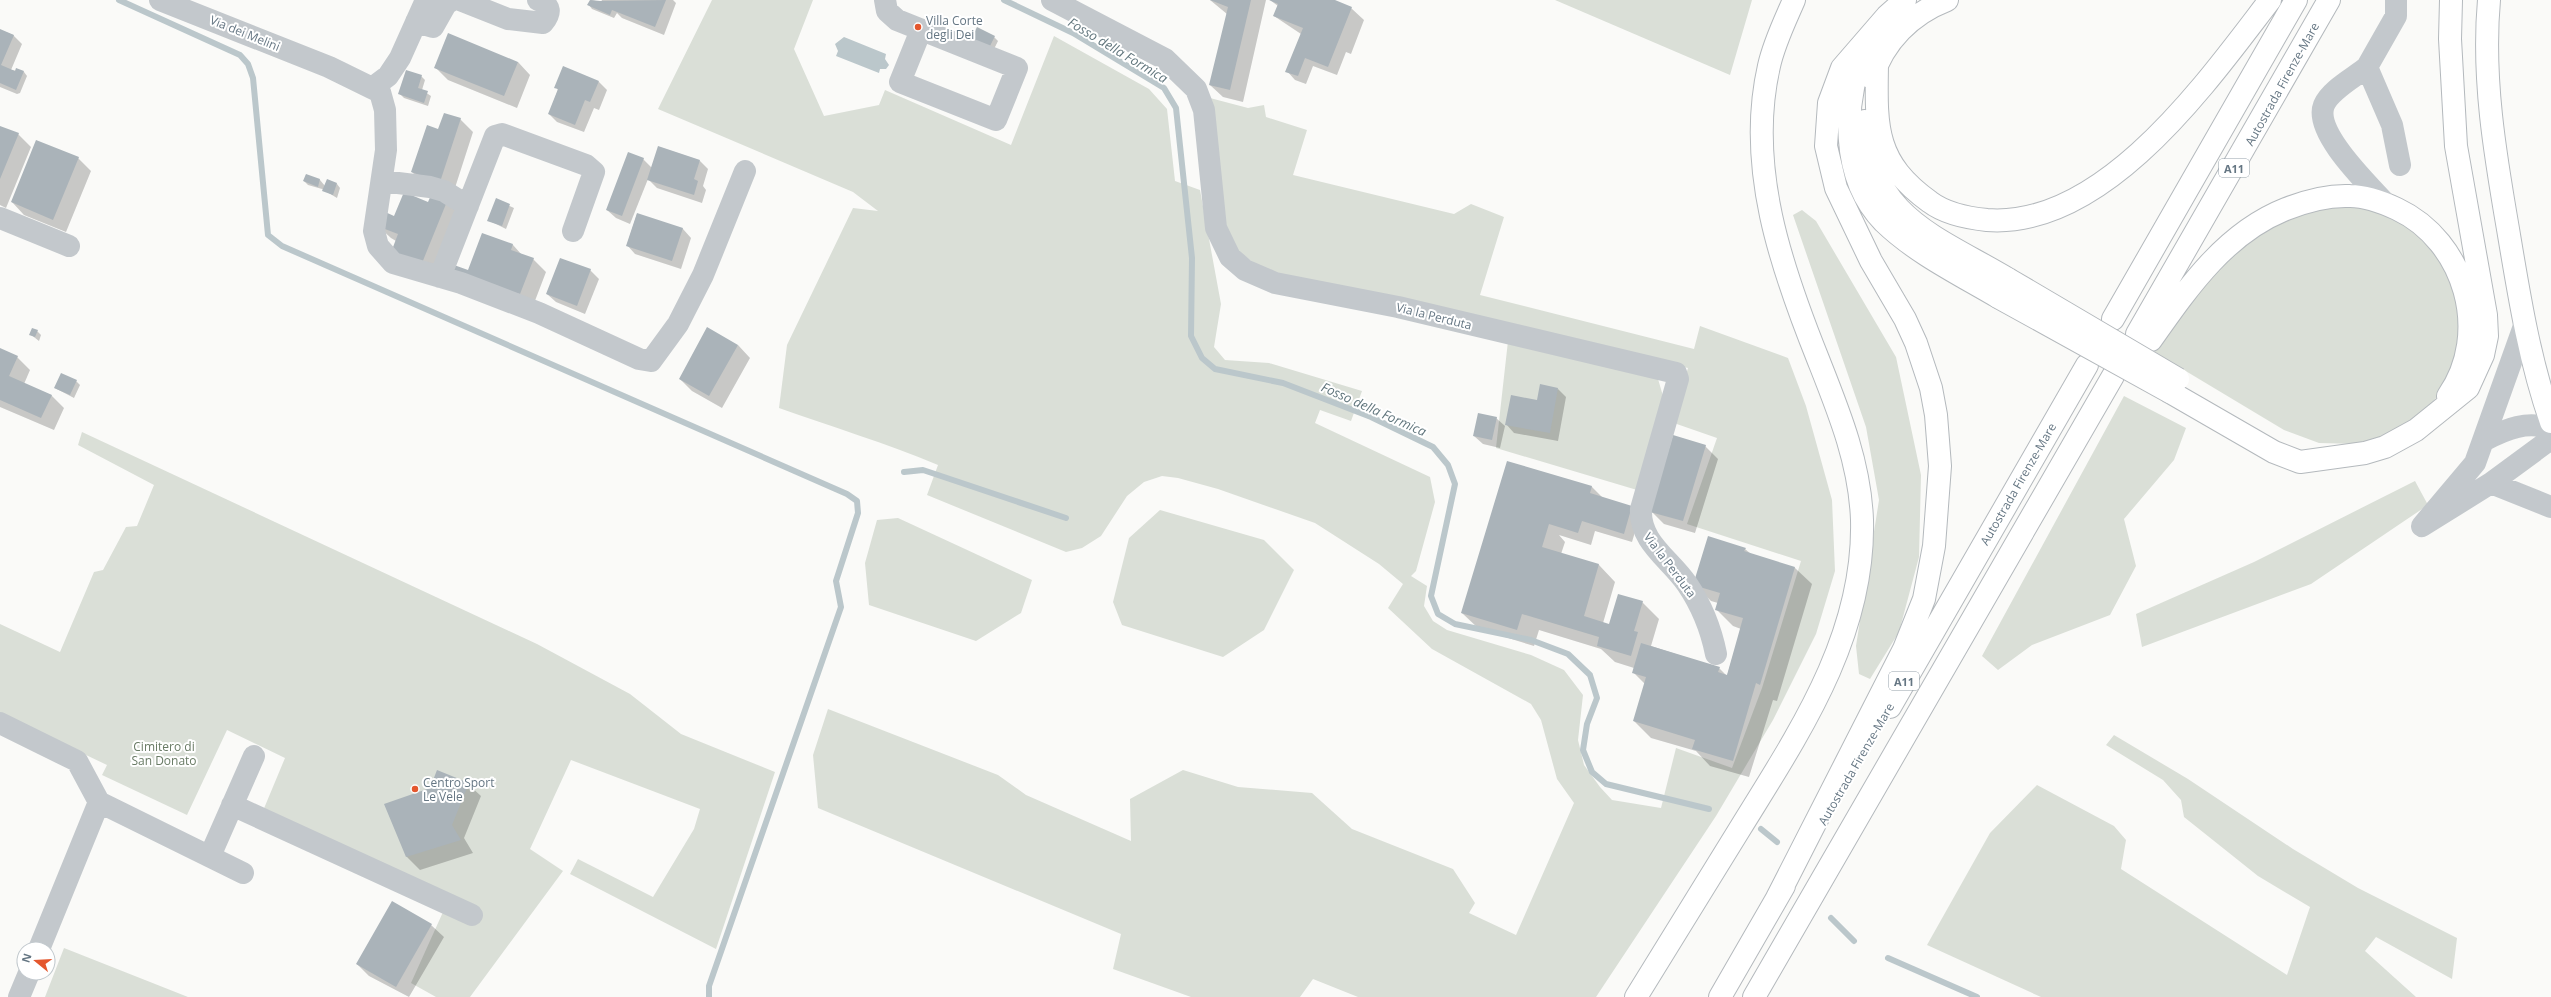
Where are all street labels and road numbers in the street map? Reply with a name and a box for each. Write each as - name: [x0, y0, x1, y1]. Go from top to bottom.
- street label: Via dei Melini: [207, 11, 283, 55]
- street label: Autostrada Firenze-Mare: [2241, 19, 2323, 149]
- road number: A11: [2219, 159, 2249, 177]
- street label: Via la Perduta: [1394, 298, 1474, 334]
- street label: Autostrada Firenze-Mare: [1976, 419, 2060, 548]
- street label: Via la Perduta: [1640, 529, 1700, 601]
- road number: A11: [1889, 672, 1919, 690]
- street label: Autostrada Firenze-Mare: [1814, 699, 1898, 828]

